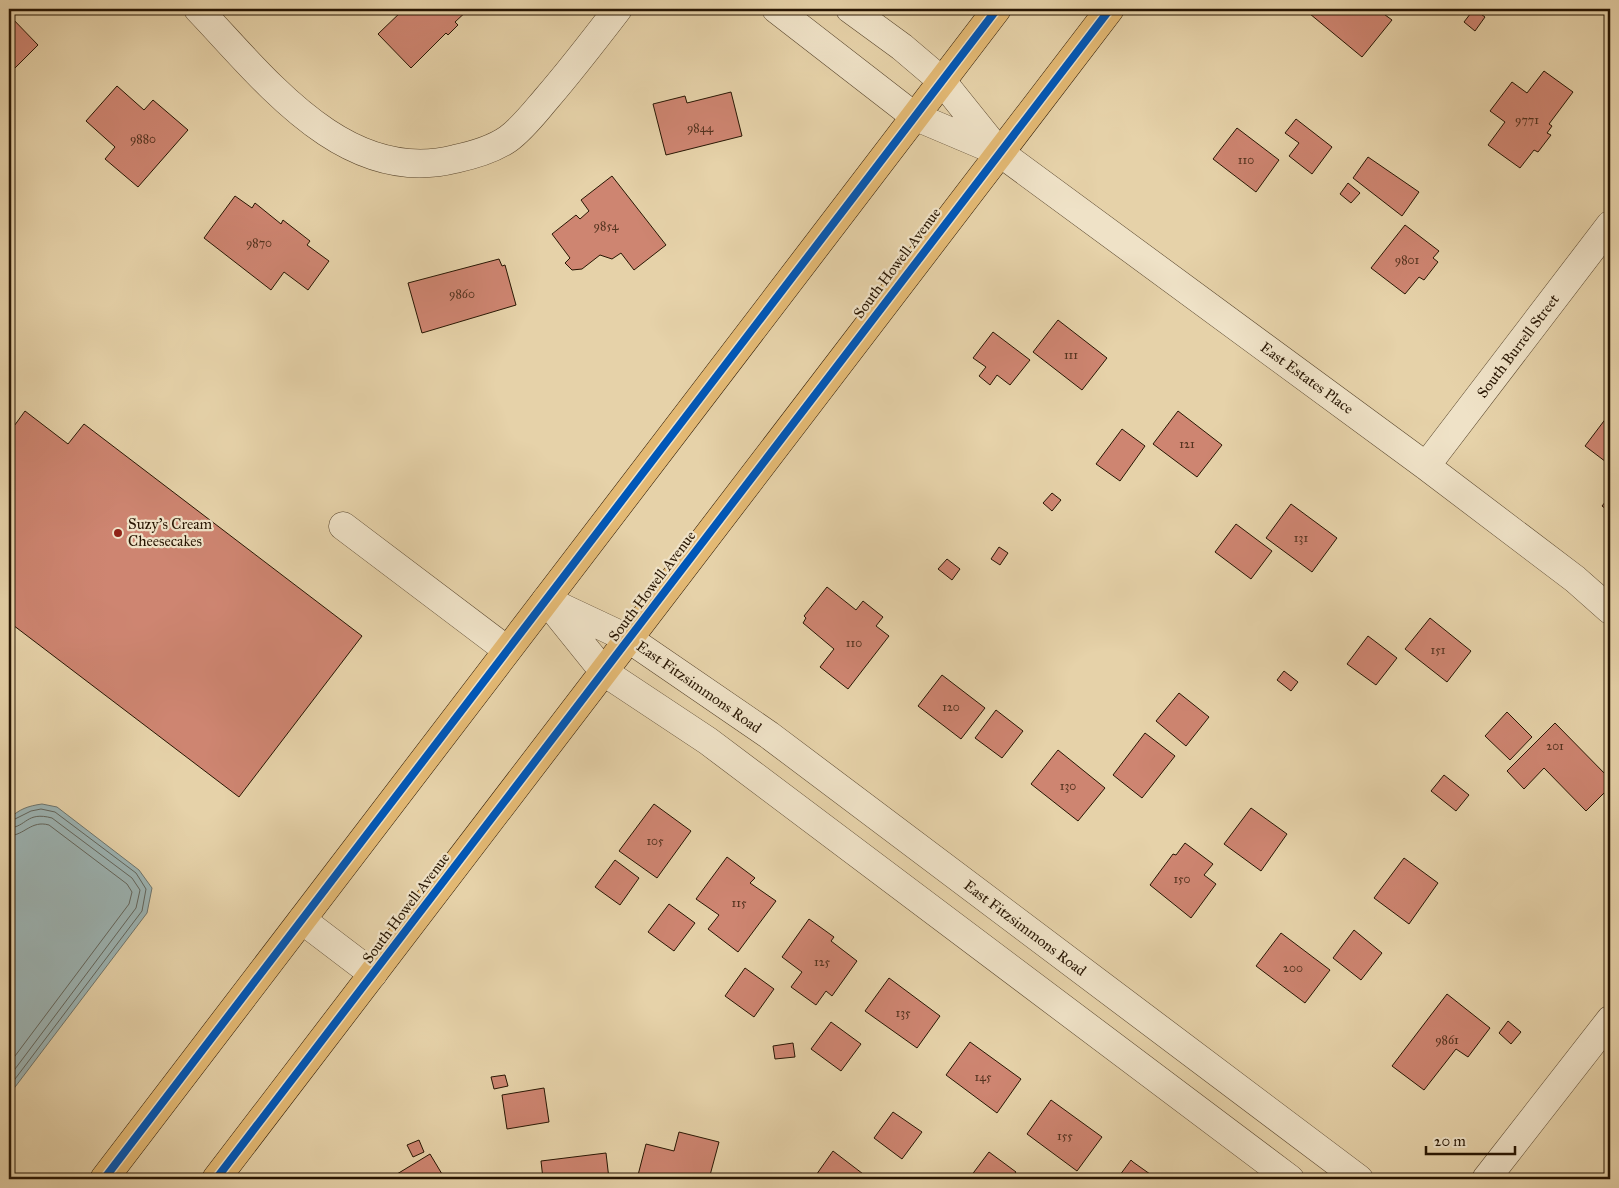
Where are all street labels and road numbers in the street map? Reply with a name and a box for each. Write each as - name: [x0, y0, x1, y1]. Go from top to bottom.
- street label: South Howell Avenue: [850, 204, 944, 322]
- street label: South Burrell Street: [1473, 290, 1563, 401]
- street label: East Estates Place: [1257, 338, 1357, 418]
- street label: South Howell Avenue: [605, 527, 699, 645]
- street label: East Fitzsimmons Road: [633, 637, 765, 737]
- street label: South Howell Avenue: [359, 849, 453, 967]
- street label: East Fitzsimmons Road: [960, 876, 1090, 980]

